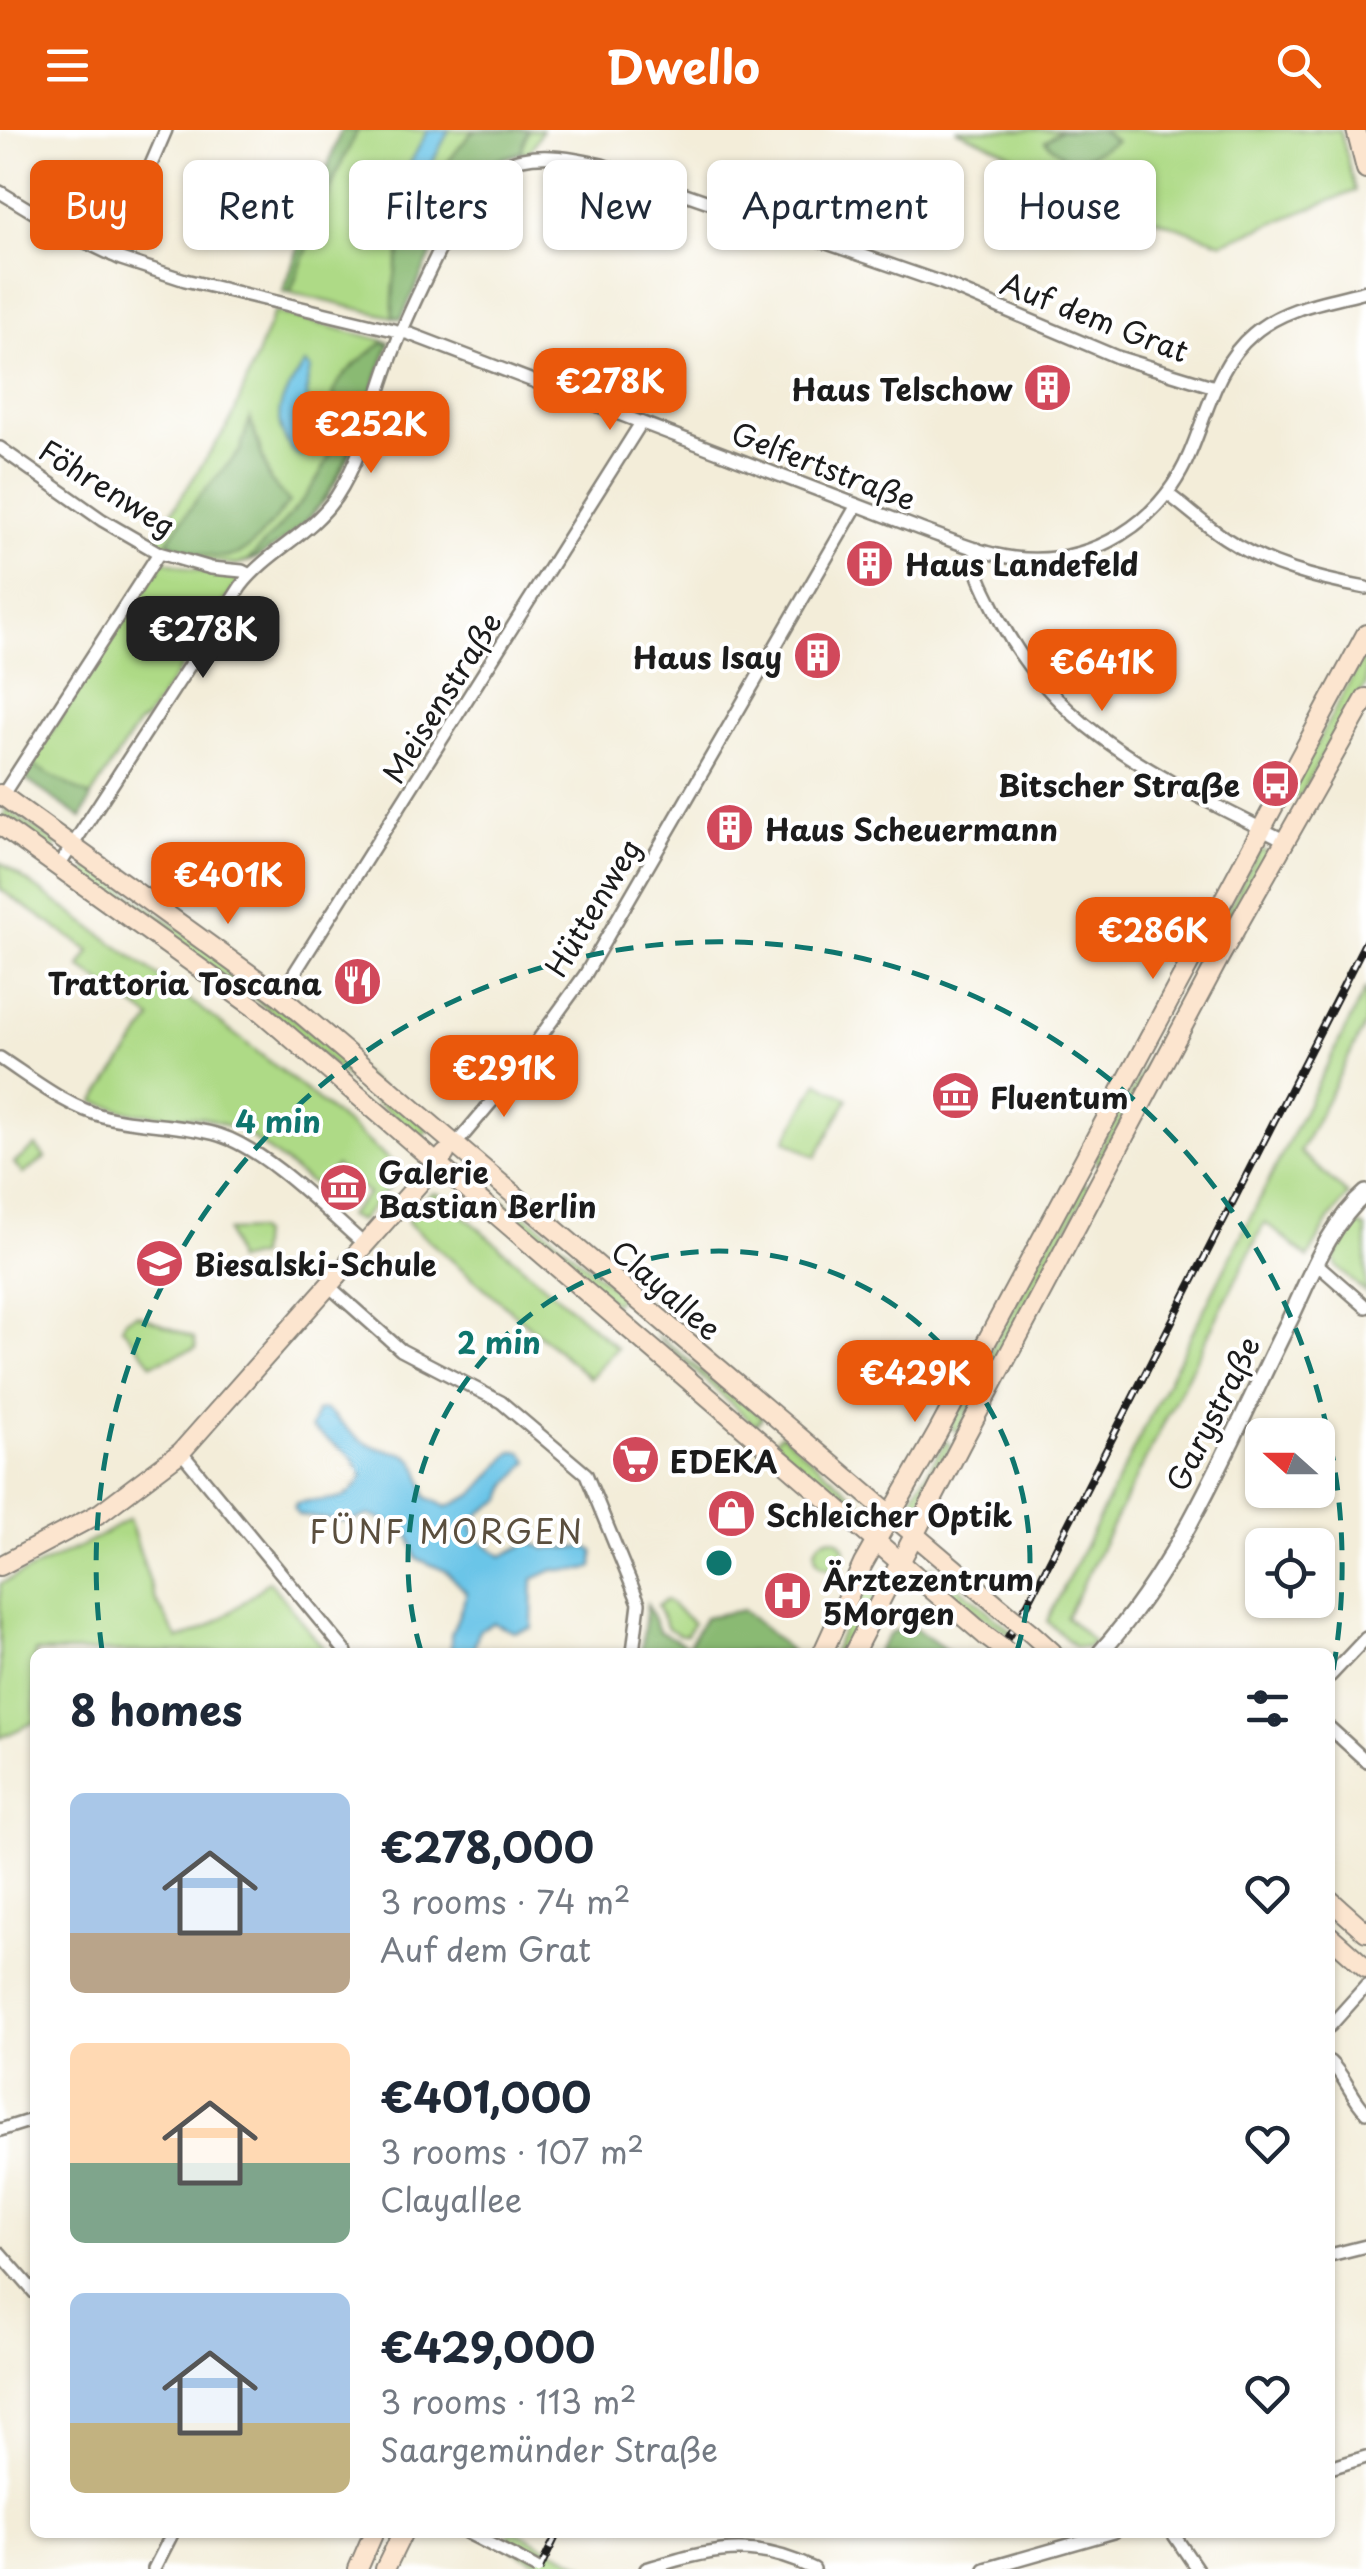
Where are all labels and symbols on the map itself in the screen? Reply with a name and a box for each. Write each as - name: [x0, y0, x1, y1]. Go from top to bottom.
- street label: Auf dem Grat: [995, 260, 1195, 372]
- pin: €278K: [540, 348, 680, 433]
- building icon: Haus Telschow: [1022, 362, 1074, 414]
- place label: Haus Telschow: [792, 366, 1013, 411]
- pin: €252K: [301, 391, 441, 476]
- street label: Gelfertstraße: [725, 409, 923, 521]
- street label: Föhrenweg: [31, 427, 185, 547]
- building icon: Haus Landefeld: [844, 537, 896, 589]
- place label: Haus Landefeld: [905, 541, 1138, 586]
- pin: €278K: [133, 596, 273, 681]
- street label: Meisenstraße: [370, 602, 512, 792]
- pin: €641K: [1032, 629, 1172, 714]
- building icon: Haus Isay: [791, 630, 843, 682]
- place label: Haus Isay: [633, 634, 782, 679]
- bus stop icon: Bitscher Straße: [1249, 758, 1301, 810]
- place label: Bitscher Straße: [998, 762, 1240, 807]
- building icon: Haus Scheuermann: [704, 802, 756, 854]
- place label: Haus Scheuermann: [765, 806, 1058, 851]
- street label: Hüttenweg: [533, 829, 651, 985]
- pin: €401K: [158, 842, 298, 927]
- pin: €286K: [1083, 897, 1223, 982]
- restaurant icon: Trattoria Toscana: [331, 956, 383, 1008]
- place label: Trattoria Toscana: [48, 960, 322, 1005]
- pin: €291K: [434, 1035, 574, 1120]
- museum icon: Fluentum: [929, 1070, 981, 1122]
- place label: Fluentum: [990, 1074, 1129, 1119]
- text: 4 min: [235, 1098, 321, 1143]
- place label: Galerie Bastian Berlin: [378, 1149, 597, 1228]
- museum icon: Galerie Bastian Berlin: [317, 1162, 369, 1214]
- street label: Clayallee: [602, 1228, 732, 1350]
- school or university icon: Biesalski-Schule: [133, 1237, 185, 1289]
- place label: Biesalski-Schule: [194, 1241, 437, 1286]
- text: 2 min: [457, 1319, 541, 1364]
- street label: Garystraße: [1154, 1328, 1270, 1498]
- pin: €429K: [845, 1340, 985, 1425]
- north arrow: [1245, 1418, 1335, 1508]
- supermarket icon: EDEKA: [609, 1434, 661, 1486]
- place label: EDEKA: [670, 1438, 777, 1483]
- shop icon: Schleicher Optik: [705, 1488, 757, 1540]
- place label: Schleicher Optik: [766, 1492, 1012, 1537]
- district label: FÜNF MORGEN: [309, 1507, 585, 1555]
- centre of rings: [701, 1545, 737, 1581]
- place label: Ärztezentrum 5Morgen: [823, 1556, 1034, 1635]
- hospital icon: Ärztezentrum 5Morgen: [762, 1569, 814, 1621]

